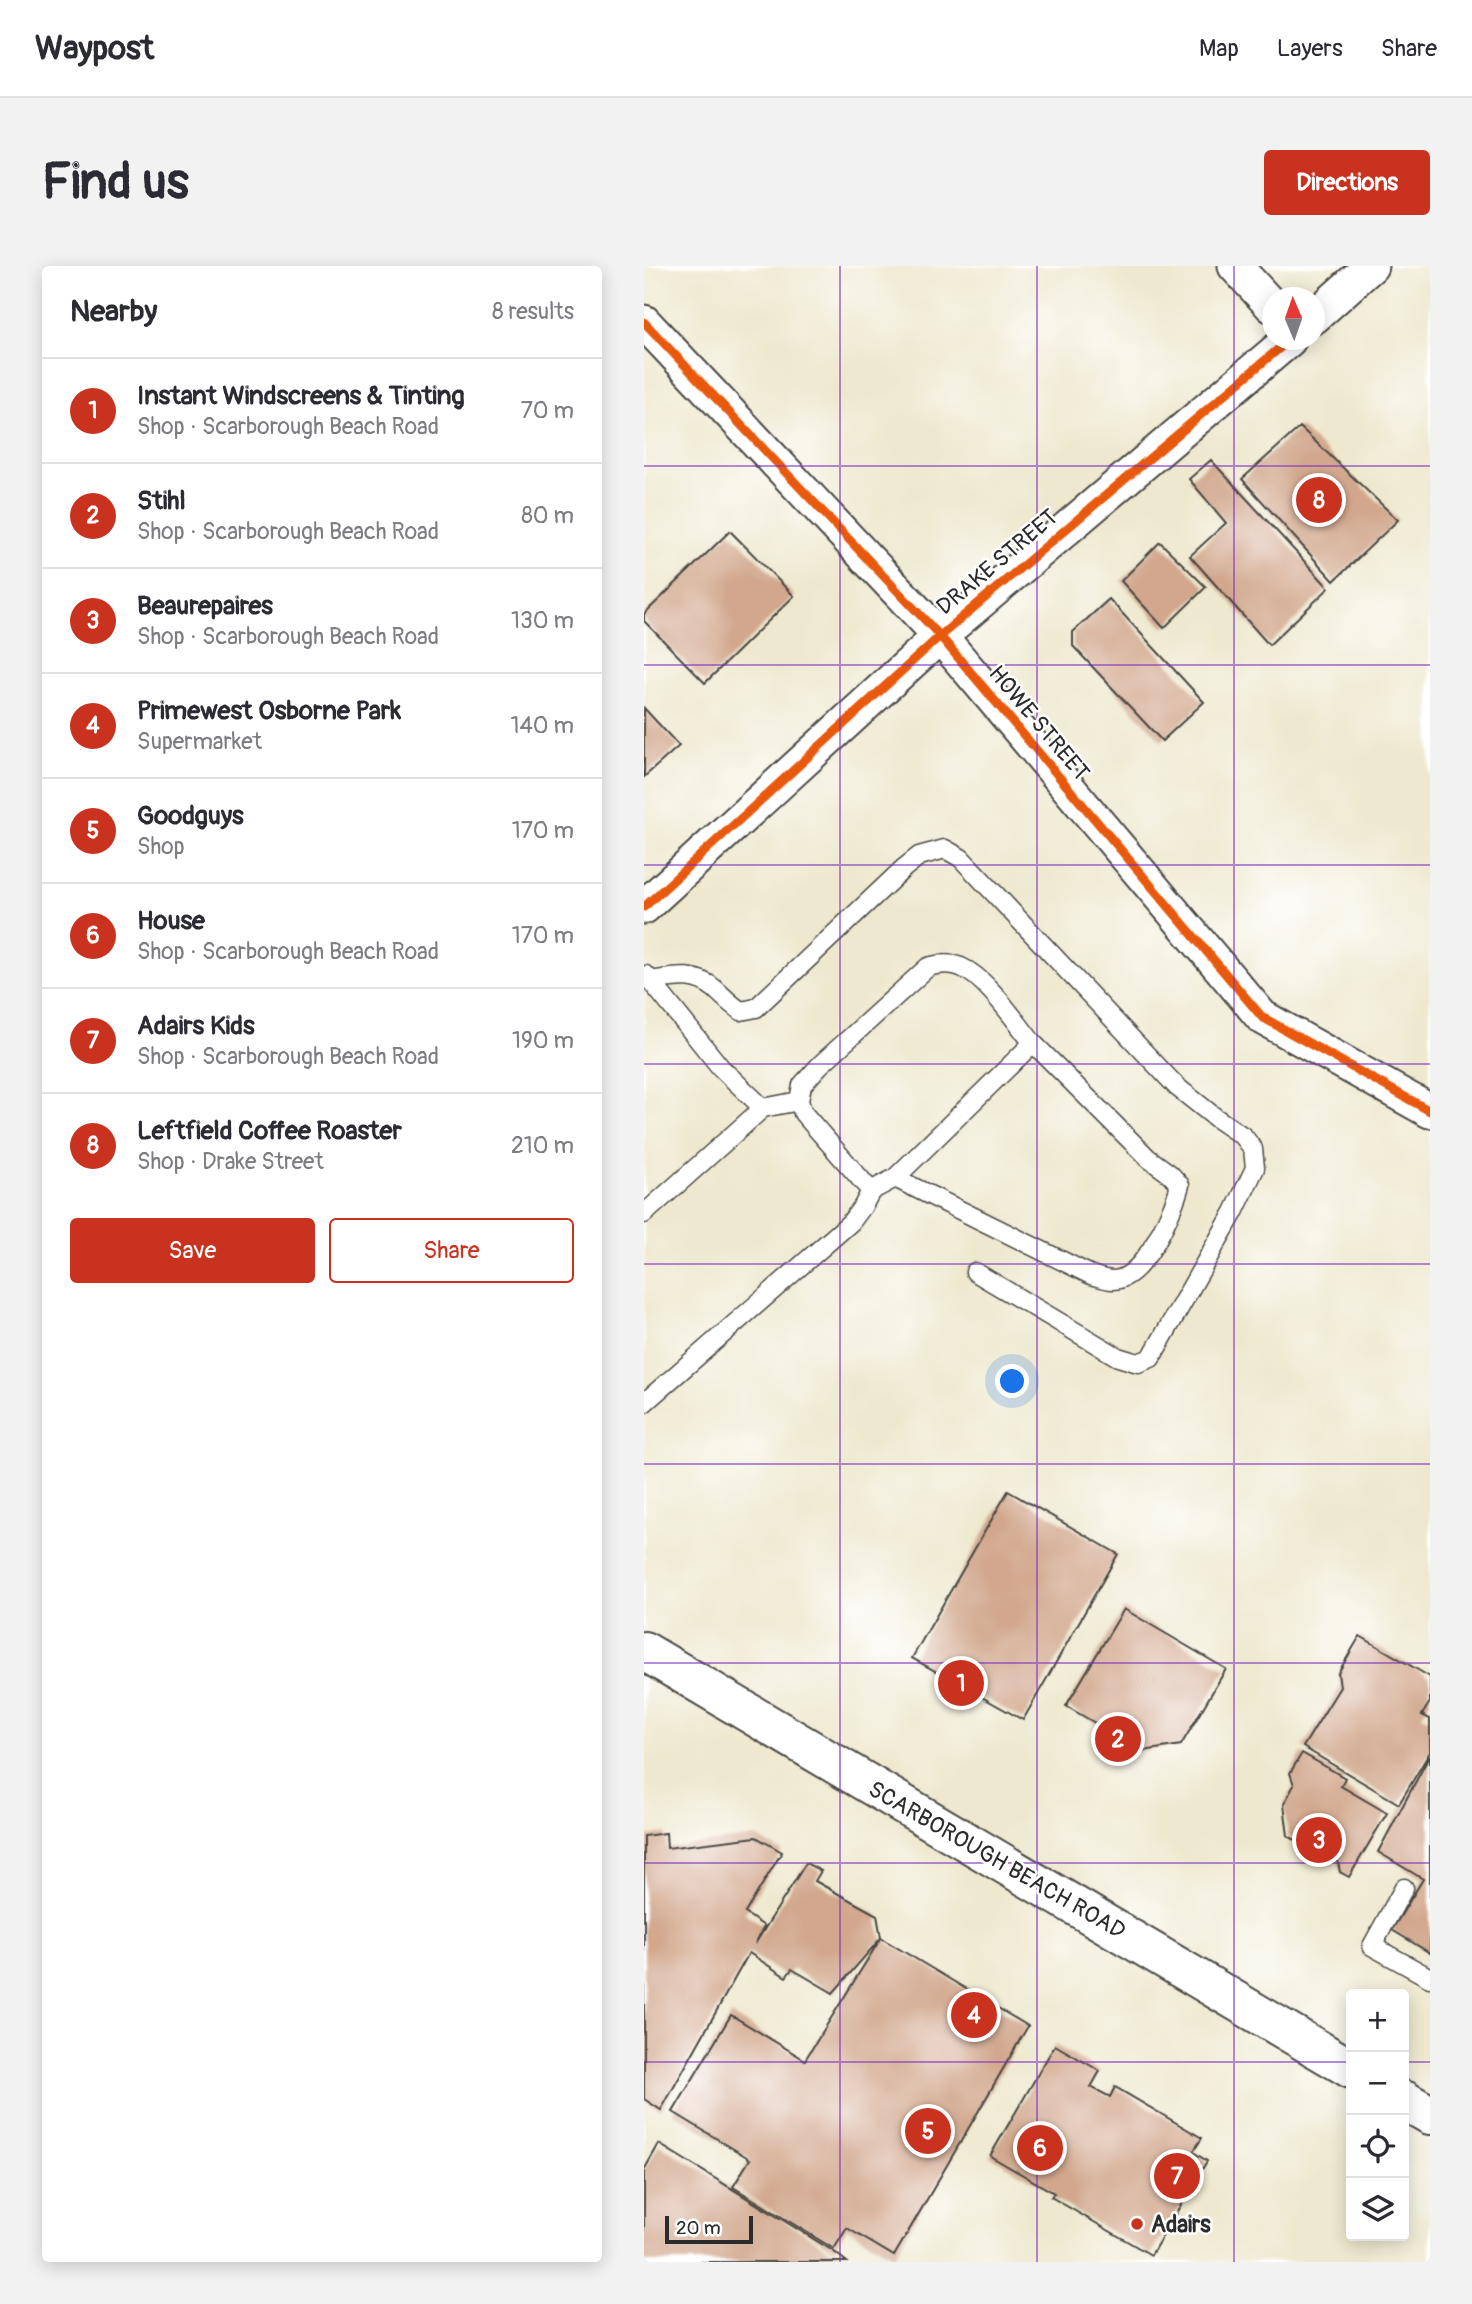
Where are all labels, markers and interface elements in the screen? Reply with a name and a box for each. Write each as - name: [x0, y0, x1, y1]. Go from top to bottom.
- text: Waypost: [35, 28, 154, 69]
- text: Map: [1199, 34, 1239, 63]
- text: Layers: [1277, 34, 1343, 63]
- text: Share: [1381, 34, 1437, 63]
- button: Directions: [1264, 150, 1430, 215]
- text: Find us: [42, 152, 189, 213]
- north arrow: [1262, 287, 1325, 350]
- text: Nearby: [70, 293, 157, 330]
- text: 8 results: [492, 297, 574, 326]
- text: Instant Windscreens & Tinting: [137, 380, 465, 412]
- text: 1: [89, 396, 98, 425]
- text: 70 m: [521, 396, 574, 425]
- text: Shop · Scarborough Beach Road: [137, 412, 439, 441]
- pin: 8: [1296, 474, 1342, 526]
- text: Stihl: [137, 485, 186, 517]
- text: 2: [87, 501, 99, 530]
- text: 80 m: [521, 501, 574, 530]
- street label: DRAKE STREET: [930, 503, 1064, 621]
- text: Shop · Scarborough Beach Road: [137, 517, 439, 546]
- text: Beaurepaires: [137, 590, 273, 622]
- text: 3: [87, 606, 99, 635]
- text: 130 m: [511, 606, 574, 635]
- text: Shop · Scarborough Beach Road: [137, 622, 439, 651]
- street label: HOWE STREET: [982, 659, 1096, 787]
- text: Primewest Osborne Park: [137, 695, 401, 727]
- text: 4: [86, 711, 100, 740]
- text: 140 m: [511, 711, 574, 740]
- text: Supermarket: [137, 727, 262, 756]
- text: Goodguys: [137, 800, 244, 832]
- text: 5: [87, 816, 99, 845]
- text: 170 m: [512, 816, 574, 845]
- text: Shop: [137, 832, 185, 861]
- text: House: [137, 905, 205, 937]
- text: 6: [86, 921, 100, 950]
- text: 170 m: [512, 921, 574, 950]
- text: Shop · Scarborough Beach Road: [137, 937, 439, 966]
- text: Adairs Kids: [137, 1010, 255, 1042]
- text: 7: [87, 1026, 99, 1055]
- text: 190 m: [512, 1026, 574, 1055]
- text: Shop · Scarborough Beach Road: [137, 1042, 439, 1071]
- text: Leftfield Coffee Roaster: [137, 1115, 402, 1147]
- text: 8: [87, 1131, 99, 1160]
- text: 210 m: [511, 1131, 574, 1160]
- text: Shop · Drake Street: [137, 1147, 324, 1176]
- button: Save: [70, 1218, 315, 1283]
- button: Share: [329, 1218, 574, 1283]
- your location: [995, 1364, 1029, 1398]
- pin: 1: [938, 1657, 984, 1709]
- pin: 2: [1095, 1713, 1141, 1765]
- street label: SCARBOROUGH BEACH ROAD: [863, 1774, 1131, 1946]
- pin: 3: [1296, 1814, 1342, 1866]
- pin: 4: [951, 1989, 997, 2041]
- map controls: [1346, 1989, 1409, 2241]
- button: +: [1346, 1989, 1409, 2052]
- button: −: [1346, 2052, 1409, 2115]
- pin: 5: [905, 2105, 951, 2157]
- button: locate: [1346, 2115, 1409, 2178]
- pin: 6: [1017, 2122, 1063, 2174]
- pin: 7: [1154, 2150, 1200, 2202]
- button: layers: [1346, 2178, 1409, 2241]
- place label: Adairs: [1151, 2210, 1211, 2239]
- scale bar: [665, 2213, 752, 2245]
- text: 20 m: [676, 2216, 721, 2240]
- marker: Adairs: [1129, 2216, 1145, 2232]

